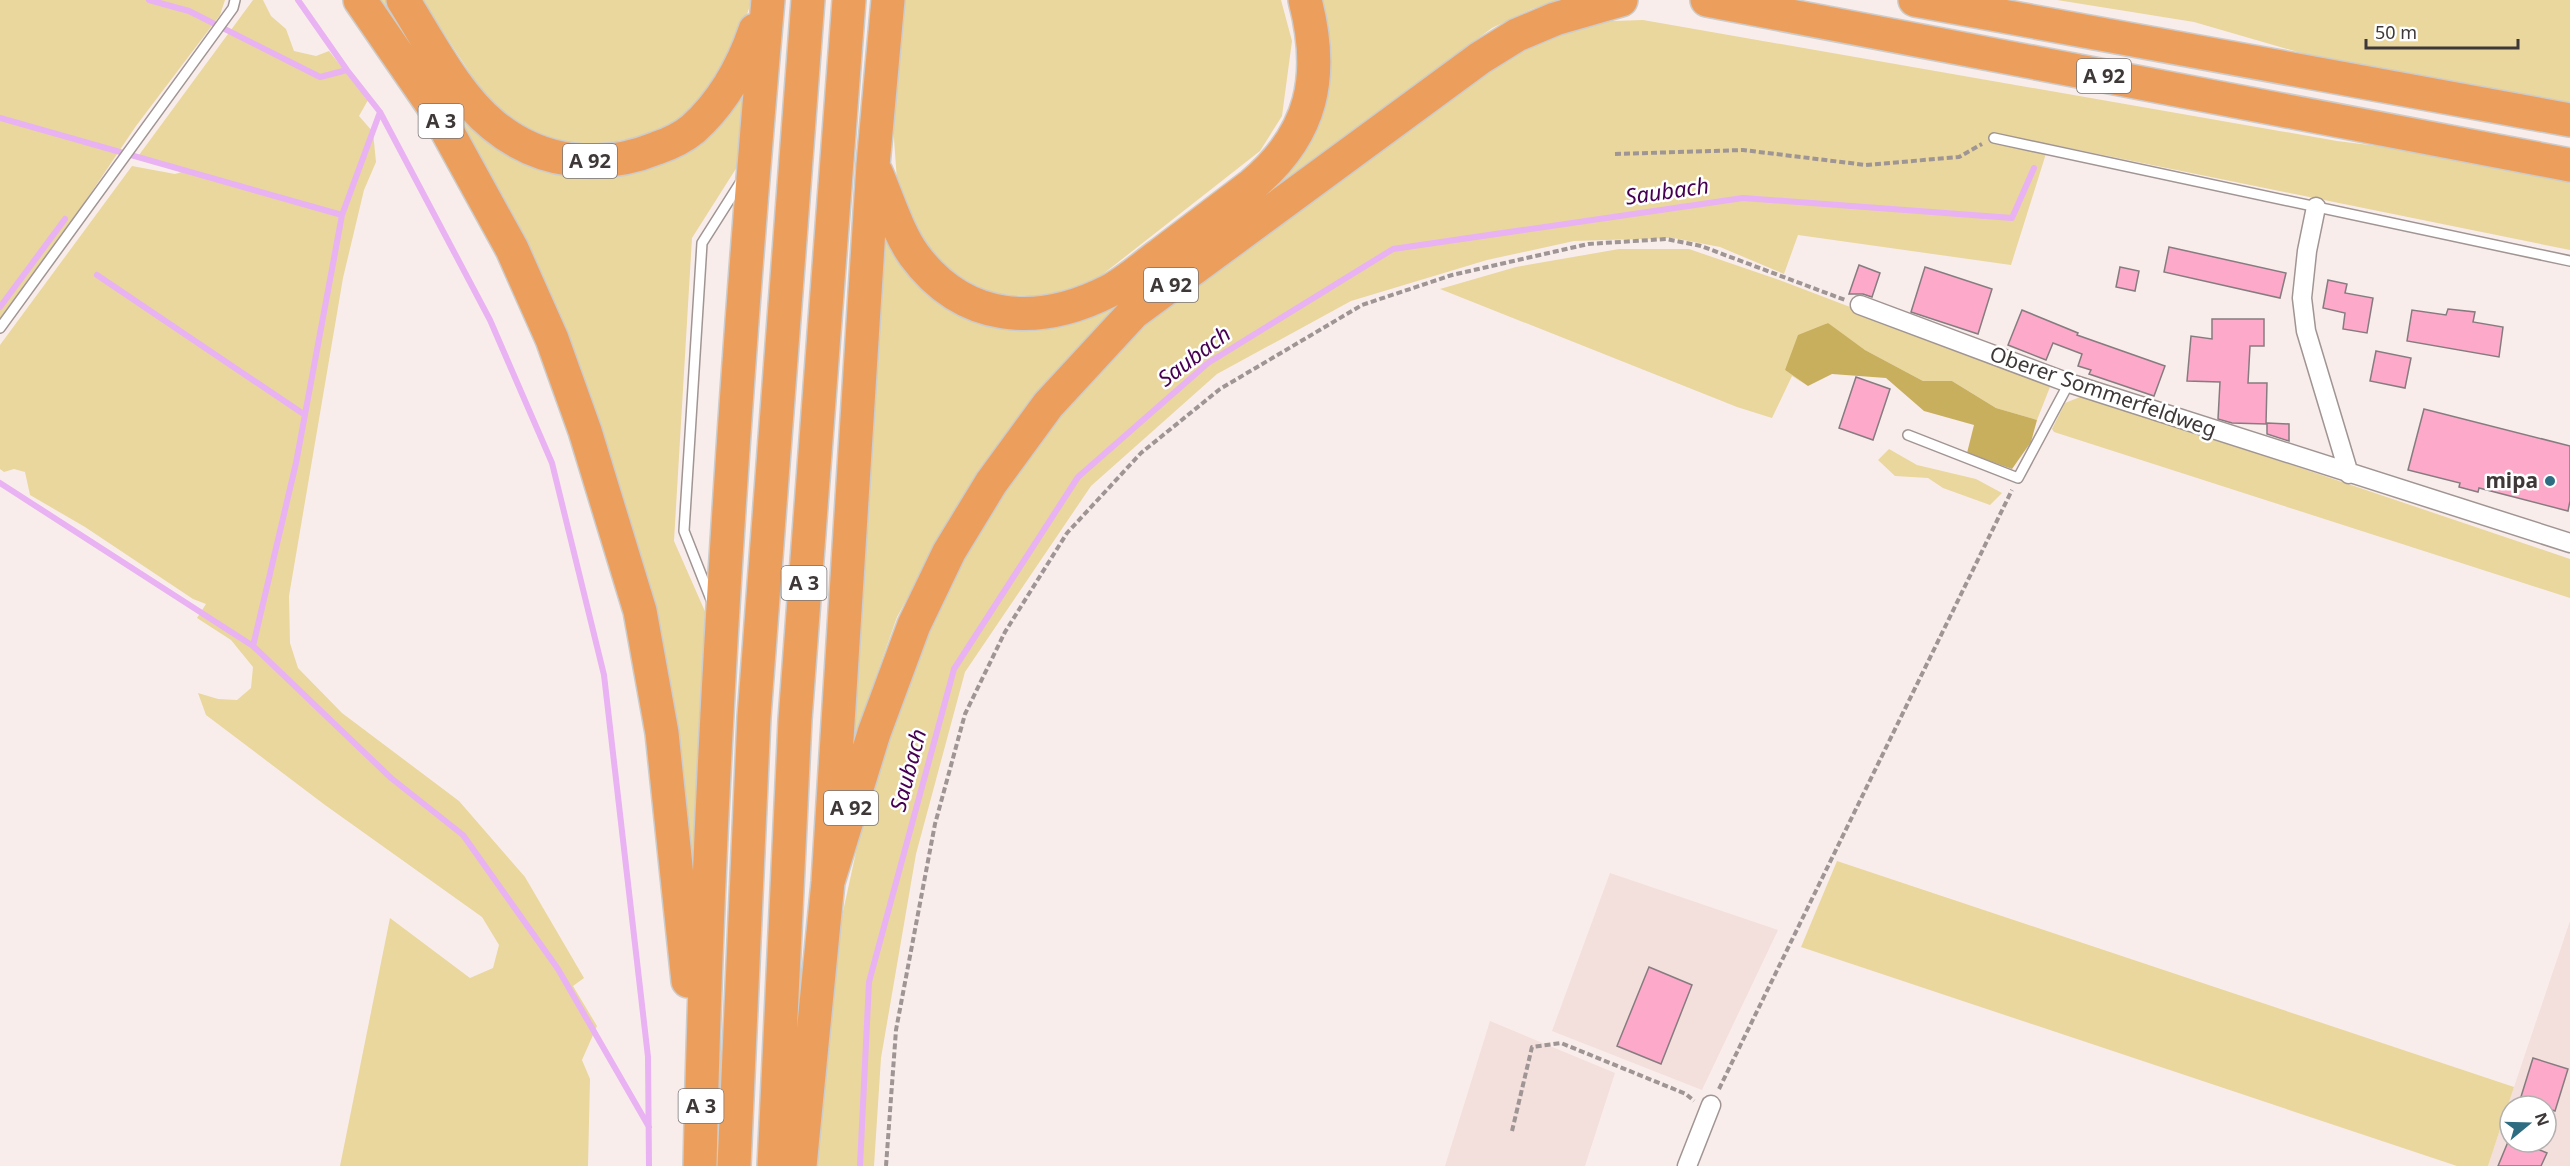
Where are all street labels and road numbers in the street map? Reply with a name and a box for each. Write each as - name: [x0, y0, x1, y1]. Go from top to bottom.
- road number: A 92: [2077, 59, 2131, 93]
- road number: A 3: [418, 104, 464, 138]
- road number: A 92: [563, 144, 617, 178]
- road number: A 92: [1144, 268, 1198, 302]
- street label: Oberer Sommerfeldweg: [1986, 339, 2220, 443]
- road number: A 3: [782, 566, 826, 600]
- road number: A 92: [824, 791, 878, 825]
- road number: A 3: [678, 1089, 724, 1123]

